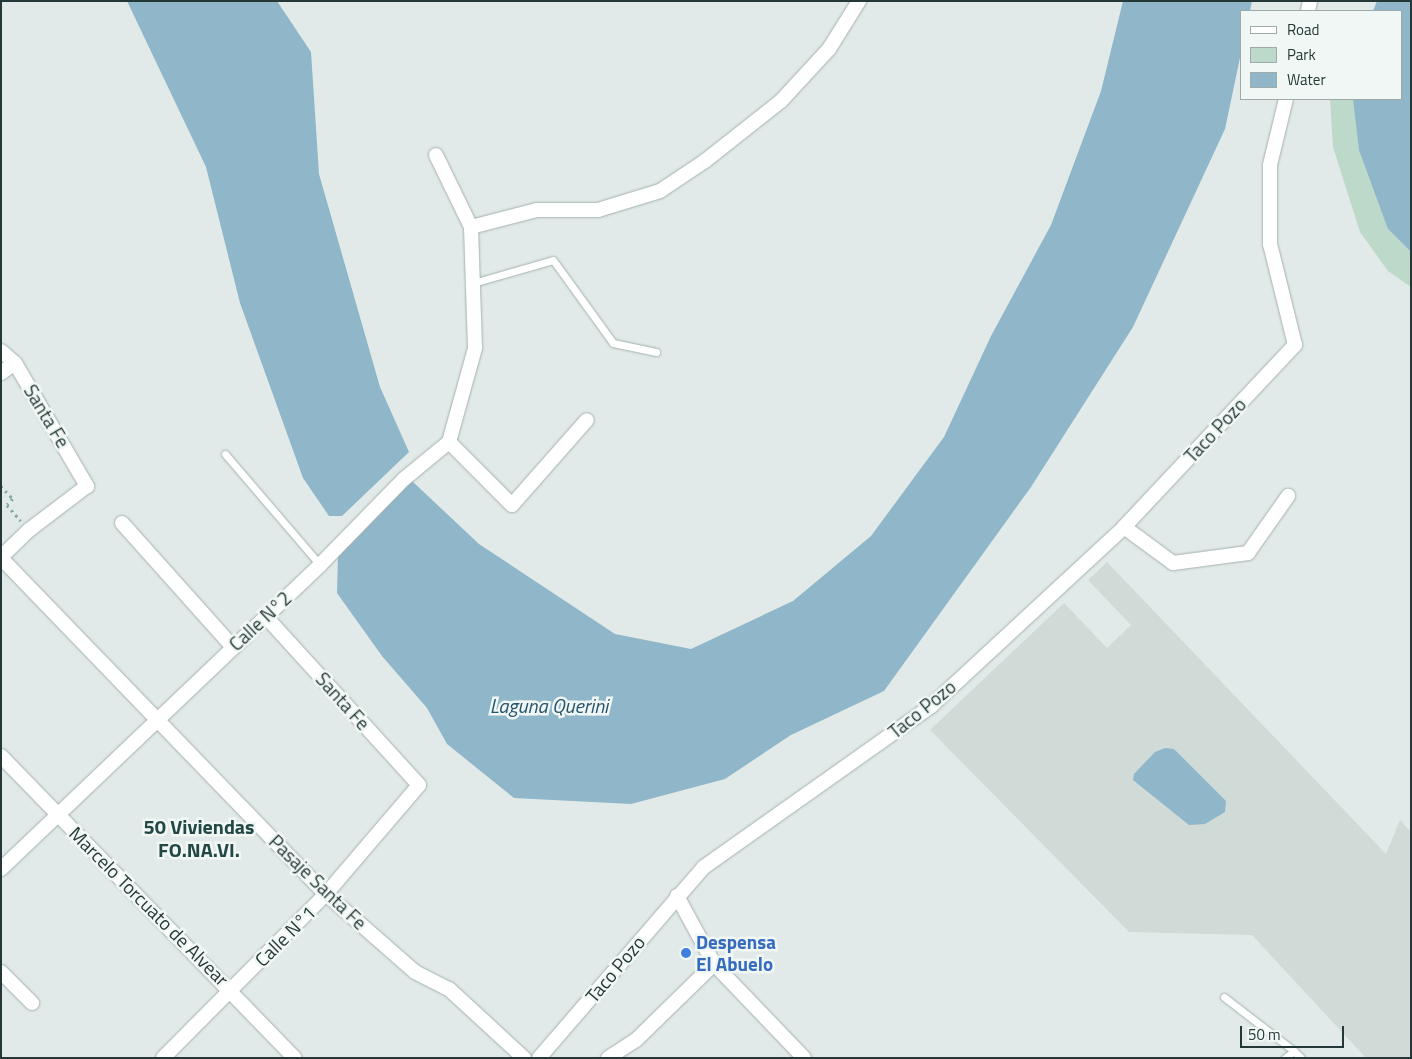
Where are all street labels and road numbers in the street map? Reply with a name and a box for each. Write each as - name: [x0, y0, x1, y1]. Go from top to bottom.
- street label: Santa Fe: [19, 380, 75, 452]
- street label: Taco Pozo: [1179, 393, 1251, 467]
- street label: Calle N°2: [224, 587, 296, 655]
- street label: Santa Fe: [311, 668, 375, 734]
- street label: Taco Pozo: [884, 675, 960, 743]
- street label: Marcelo Torcuato de Alvear: [65, 822, 233, 990]
- street label: Pasaje Santa Fe: [265, 830, 371, 934]
- street label: Calle N°1: [250, 901, 320, 971]
- street label: Taco Pozo: [581, 931, 649, 1007]

